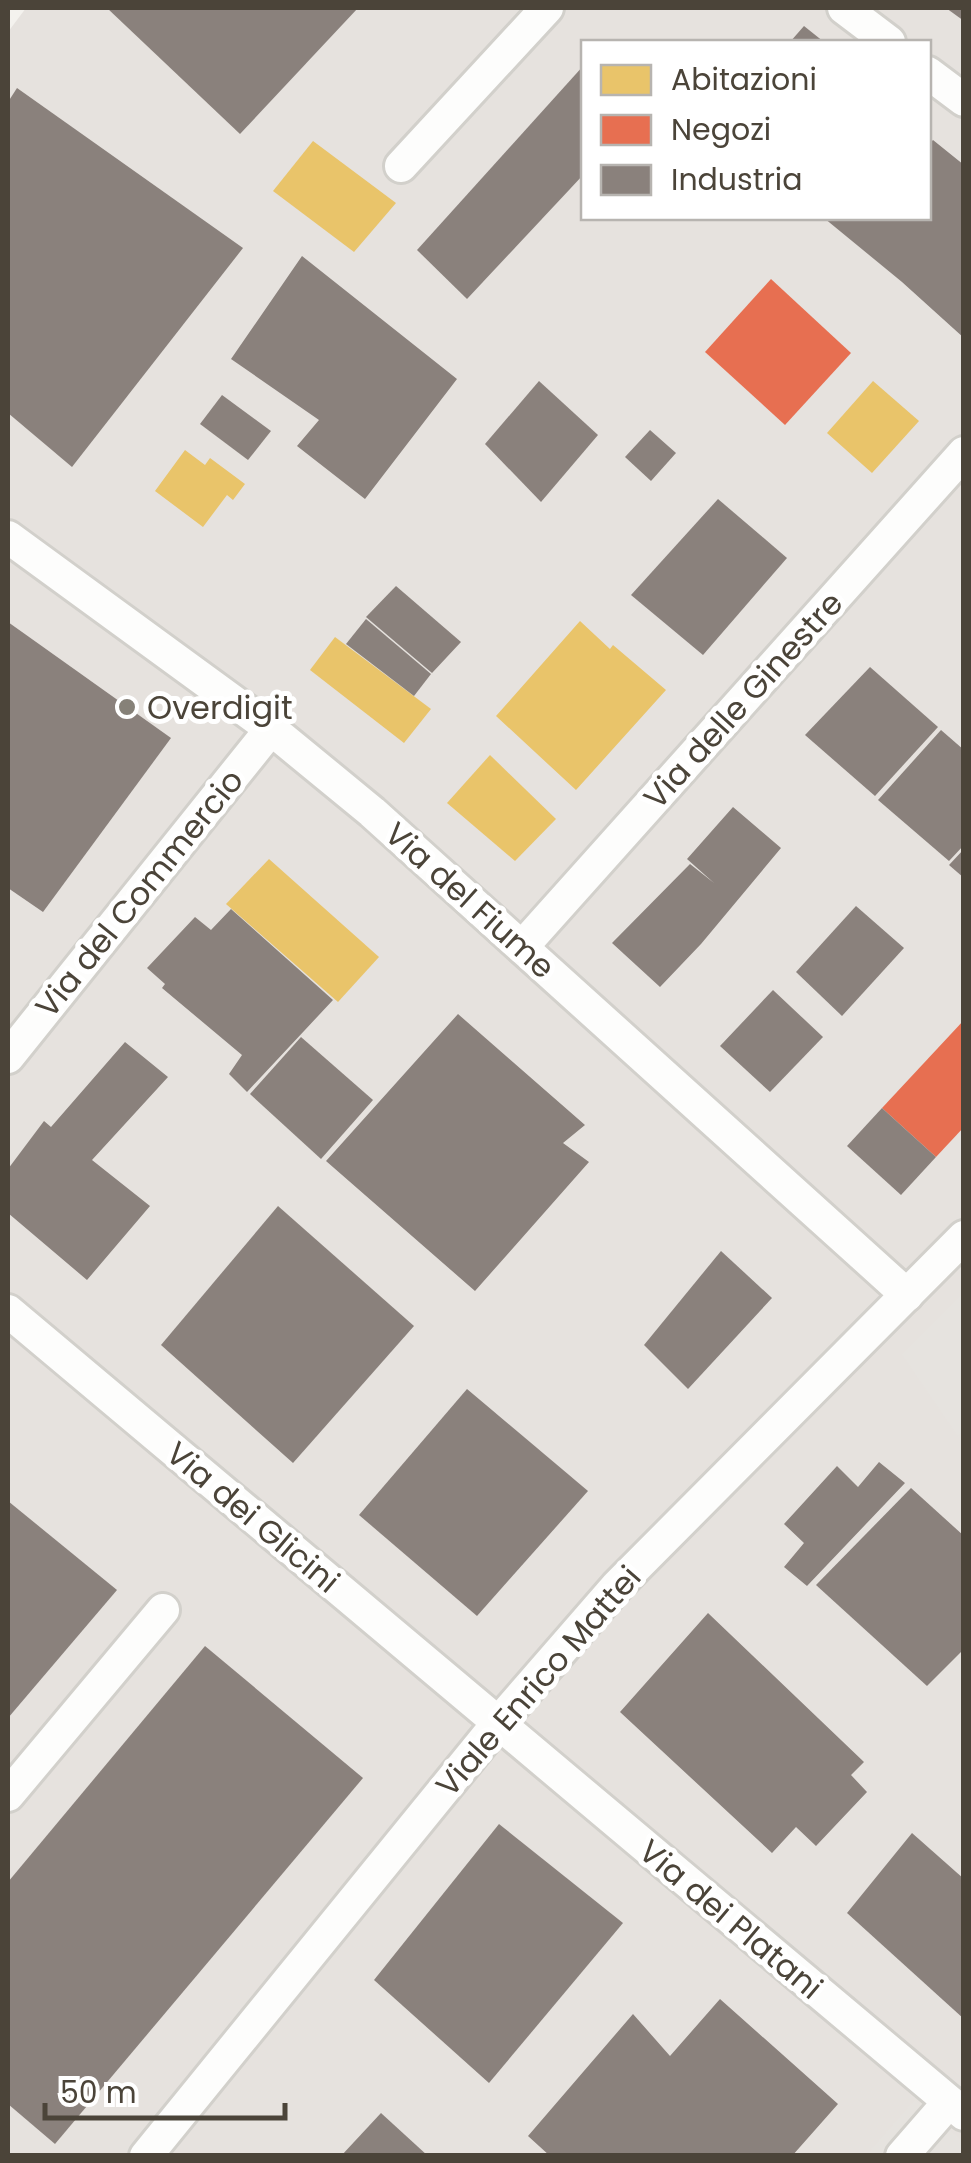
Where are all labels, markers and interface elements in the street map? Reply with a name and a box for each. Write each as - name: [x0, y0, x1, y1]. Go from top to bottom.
- legend: [581, 40, 931, 220]
- text: Abitazioni: [671, 58, 817, 101]
- text: Negozi: [671, 108, 771, 151]
- text: Industria: [671, 158, 803, 201]
- street label: Via delle Ginestre: [633, 581, 853, 819]
- place label: Overdigit: [147, 685, 293, 730]
- marker: Overdigit: [116, 696, 138, 718]
- street label: Via del Commercio: [25, 759, 253, 1027]
- street label: Via del Fiume: [375, 811, 565, 989]
- street label: Via dei Glicini: [157, 1431, 349, 1603]
- street label: Viale Enrico Mattei: [425, 1556, 651, 1806]
- street label: Via dei Platani: [630, 1829, 832, 2009]
- scale bar: [45, 2058, 285, 2120]
- text: 50 m: [60, 2071, 137, 2114]

